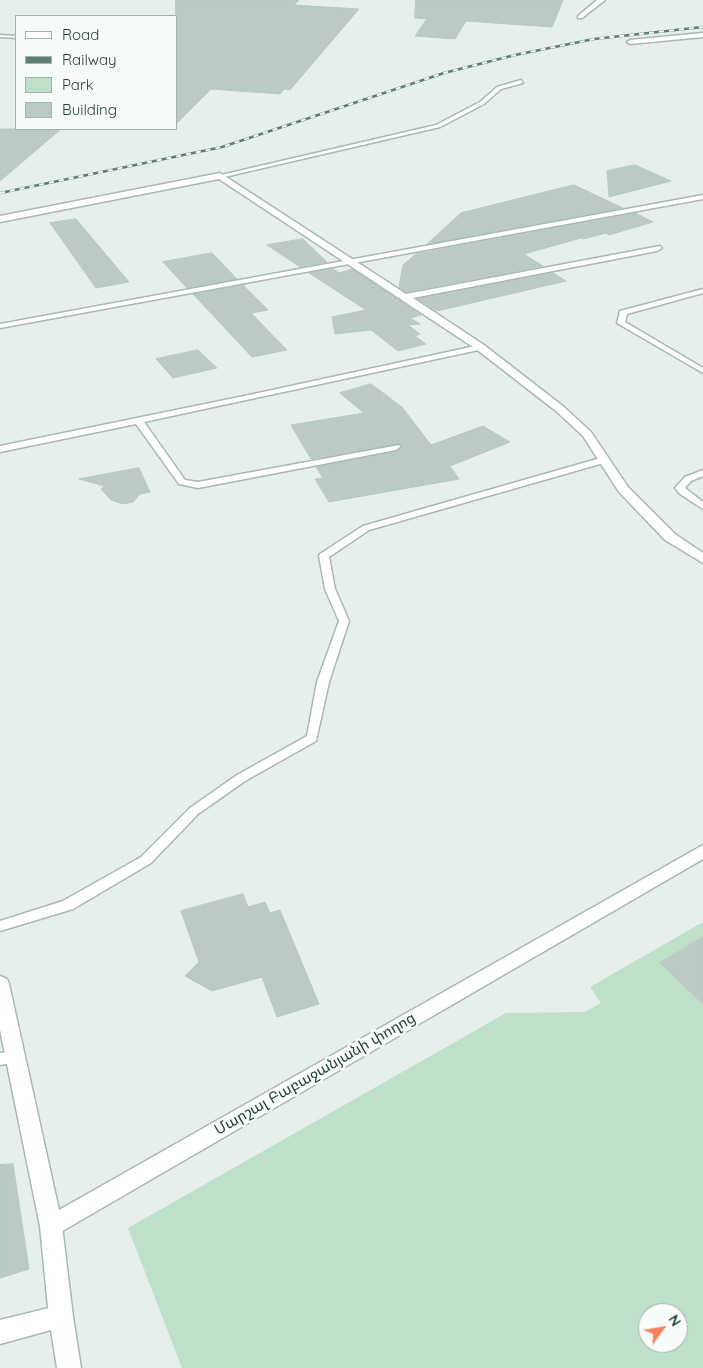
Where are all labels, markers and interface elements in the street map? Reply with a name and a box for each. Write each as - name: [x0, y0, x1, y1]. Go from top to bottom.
- legend: [15, 15, 178, 130]
- text: Road: [62, 25, 99, 44]
- text: Railway: [62, 50, 117, 69]
- text: Park: [62, 75, 94, 94]
- text: Building: [62, 100, 117, 119]
- street label: Մարշալ Բաբաջանյանի փողոց: [211, 1009, 419, 1139]
- north arrow: [638, 1303, 688, 1353]
- text: N: [665, 1311, 685, 1330]

